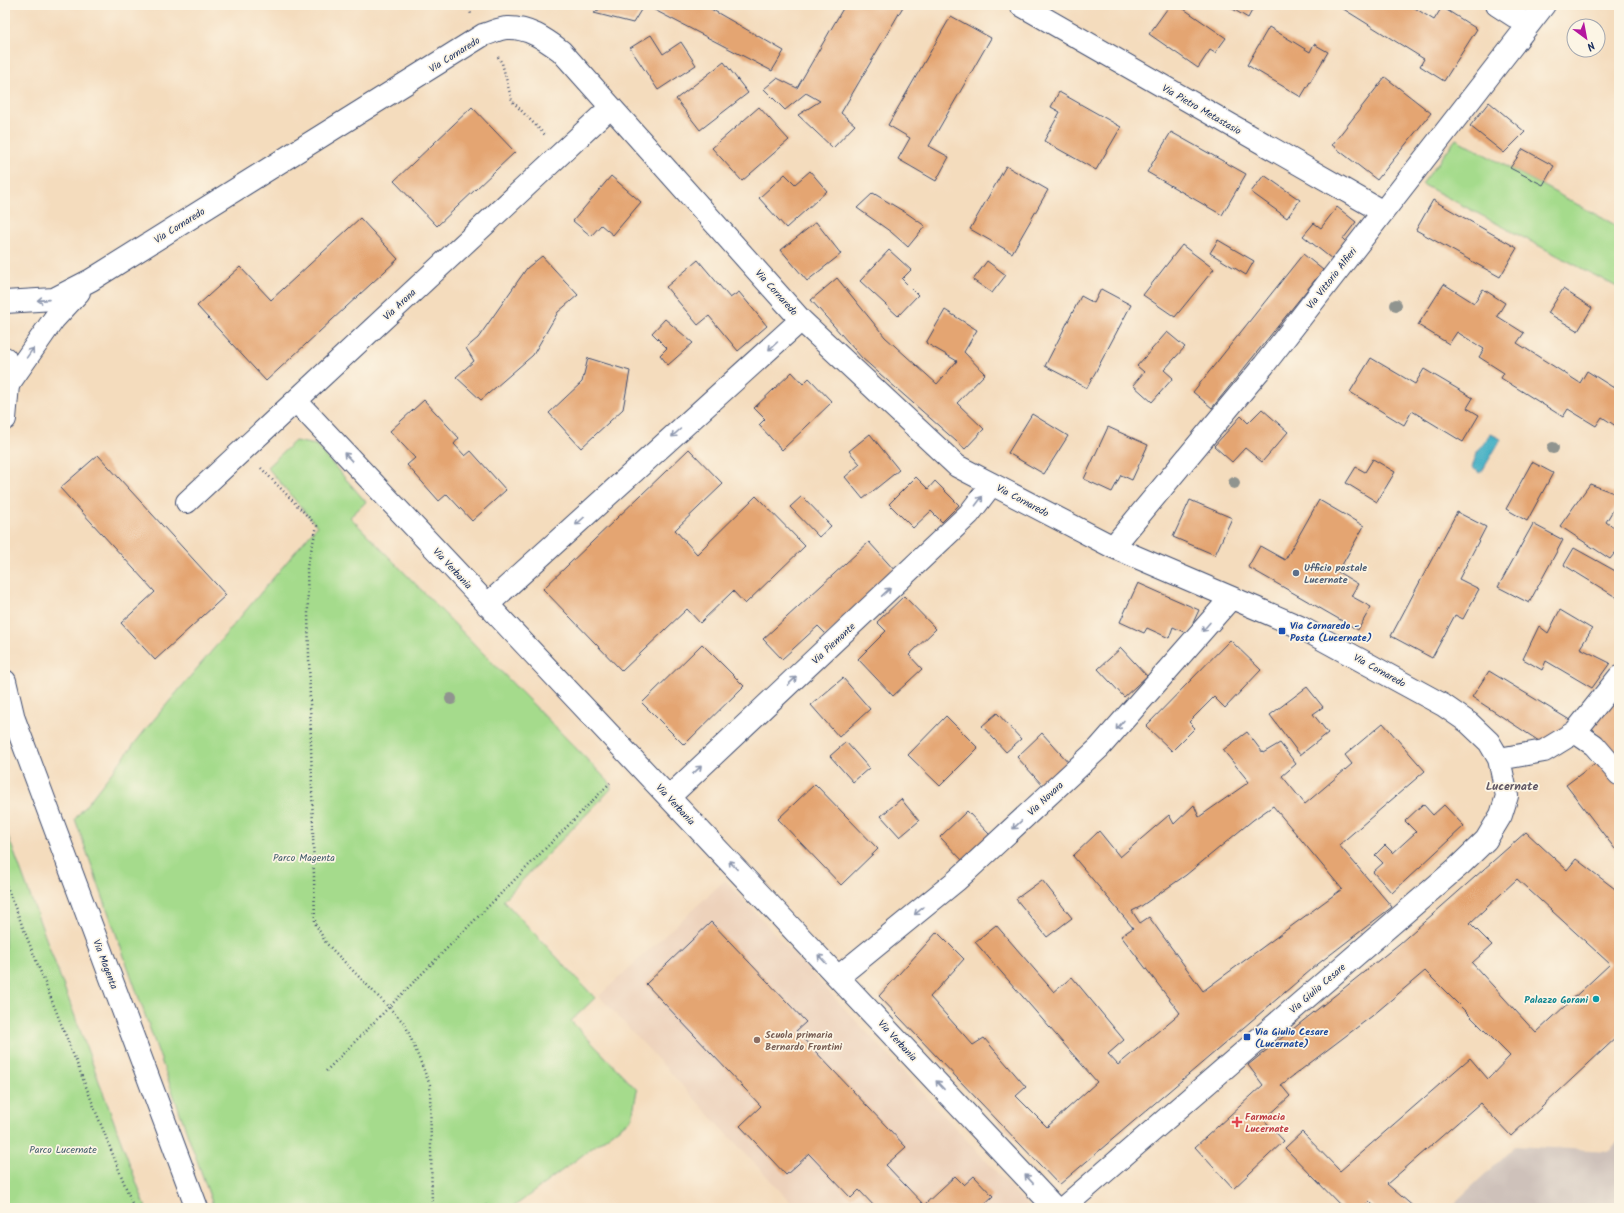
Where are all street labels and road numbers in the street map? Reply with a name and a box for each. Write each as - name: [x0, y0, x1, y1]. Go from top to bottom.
- street label: Via Cornaredo: [426, 33, 484, 77]
- street label: Via Pietro Metastasio: [1159, 81, 1245, 139]
- street label: Via Cornaredo: [151, 204, 209, 248]
- street label: Via Vittorio Alfieri: [1303, 244, 1361, 313]
- street label: Via Cornaredo: [751, 266, 802, 320]
- street label: Via Arona: [379, 285, 420, 324]
- street label: Via Cornaredo: [993, 480, 1052, 522]
- street label: Via Verbania: [429, 544, 476, 593]
- street label: Via Piemonte: [808, 619, 860, 668]
- street label: Via Cornaredo: [1350, 650, 1409, 692]
- street label: Via Novara: [1024, 777, 1068, 820]
- street label: Via Verbania: [652, 780, 699, 829]
- street label: Via Magenta: [88, 937, 122, 992]
- street label: Via Giulio Cesare: [1286, 959, 1350, 1018]
- street label: Via Verbania: [874, 1016, 921, 1065]

